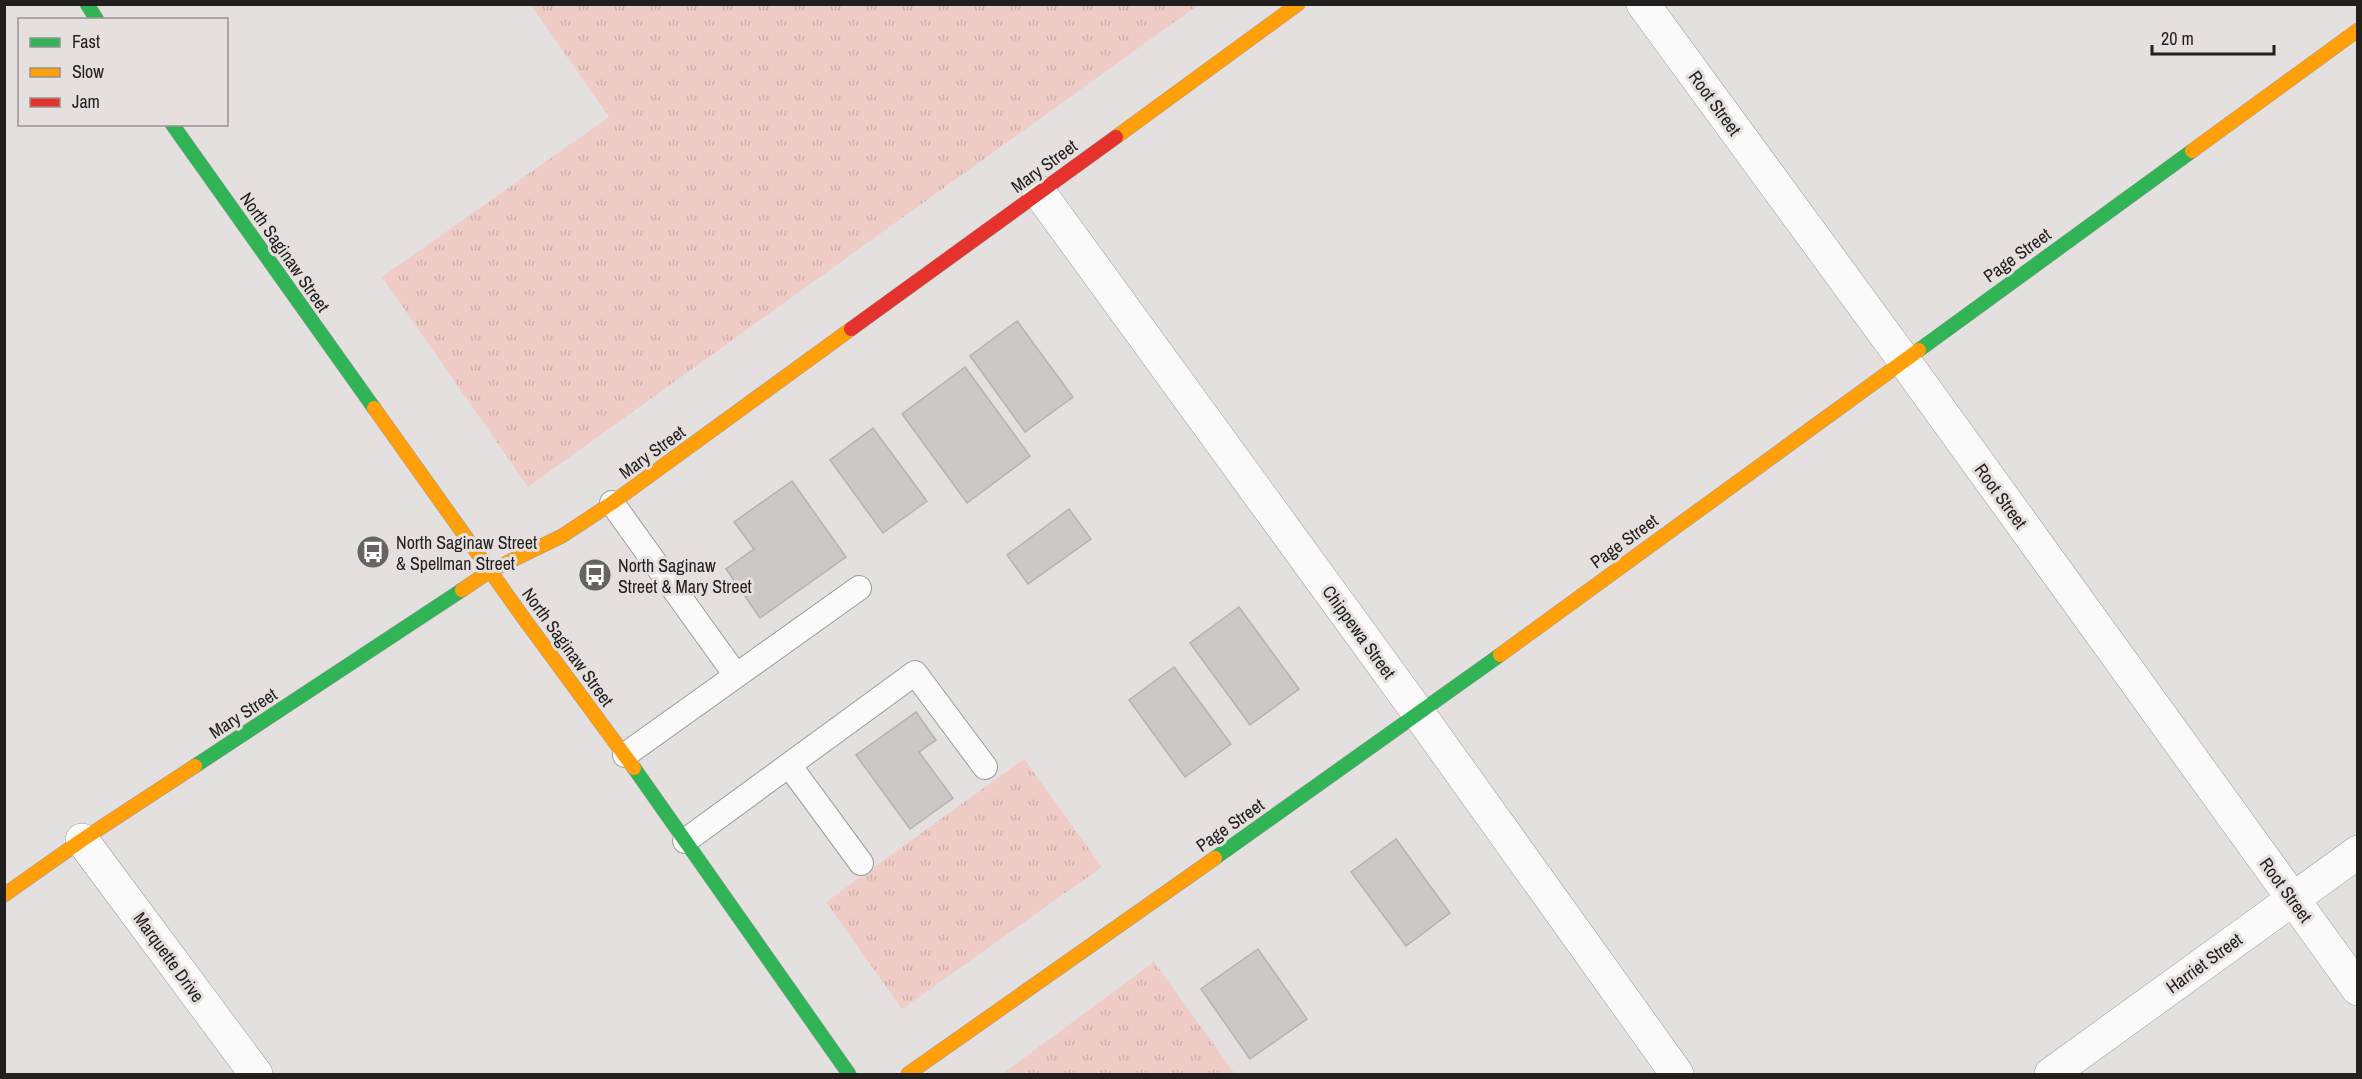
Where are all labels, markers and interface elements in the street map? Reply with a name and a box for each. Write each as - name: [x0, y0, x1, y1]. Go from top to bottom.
- legend: [18, 18, 228, 126]
- scale bar: [2152, 18, 2274, 56]
- text: 20 m: [2161, 26, 2194, 51]
- text: Fast: [72, 29, 100, 54]
- text: Slow: [72, 59, 104, 84]
- street label: Root Street: [1683, 65, 1747, 141]
- text: Jam: [72, 89, 100, 114]
- street label: Mary Street: [1006, 133, 1082, 199]
- street label: North Saginaw Street: [234, 187, 336, 317]
- street label: Page Street: [1978, 222, 2056, 288]
- street label: Mary Street: [614, 419, 690, 485]
- street label: Root Street: [1969, 458, 2033, 534]
- street label: Page Street: [1585, 508, 1663, 574]
- place label: North Saginaw Street & Spellman Street: [396, 530, 537, 576]
- bus stop icon: North Saginaw Street & Spellman Street: [355, 534, 391, 570]
- place label: North Saginaw Street & Mary Street: [618, 553, 752, 599]
- bus stop icon: North Saginaw Street & Mary Street: [577, 557, 613, 593]
- street label: Chippewa Street: [1317, 580, 1401, 684]
- street label: North Saginaw Street: [516, 583, 620, 711]
- street label: Mary Street: [204, 682, 282, 744]
- street label: Page Street: [1191, 792, 1269, 858]
- street label: Root Street: [2254, 852, 2318, 928]
- street label: Marquette Drive: [128, 907, 210, 1007]
- street label: Harriet Street: [2161, 927, 2247, 999]

